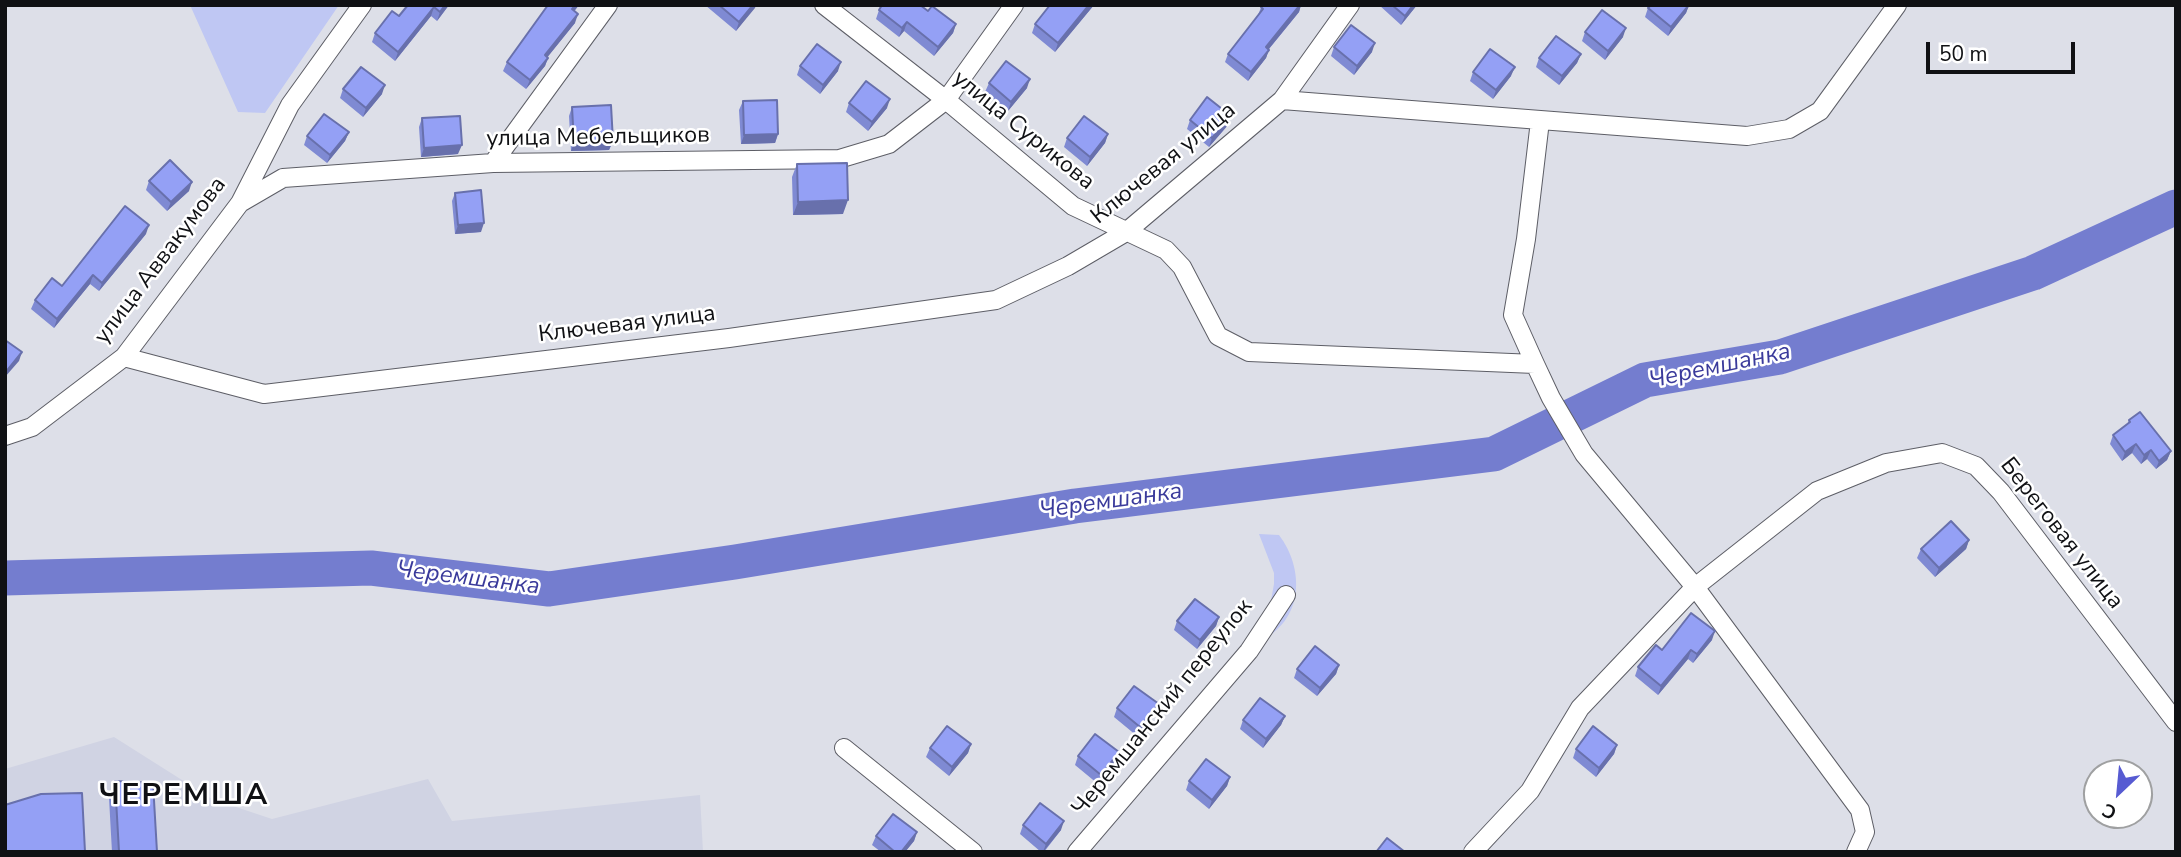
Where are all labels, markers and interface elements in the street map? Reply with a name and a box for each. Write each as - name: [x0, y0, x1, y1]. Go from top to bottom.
- scale bar: [1929, 28, 2078, 72]
- text: 50 m: [1939, 40, 1988, 68]
- street label: улица Сурикова: [947, 65, 1099, 197]
- street label: Ключевая улица: [1086, 97, 1242, 231]
- street label: улица Мебельщиков: [486, 122, 710, 154]
- street label: улица Аввакумова: [89, 172, 233, 350]
- street label: Ключевая улица: [537, 300, 717, 350]
- water label: Черемшанка: [1647, 338, 1793, 396]
- street label: Береговая улица: [1993, 453, 2129, 615]
- water label: Черемшанка: [1038, 478, 1184, 526]
- water label: Черемшанка: [395, 556, 541, 602]
- street label: Черемшанский переулок: [1067, 594, 1259, 822]
- north arrow: [2083, 759, 2153, 829]
- district label: ЧЕРЕМША: [100, 779, 268, 815]
- text: С: [2098, 797, 2121, 826]

